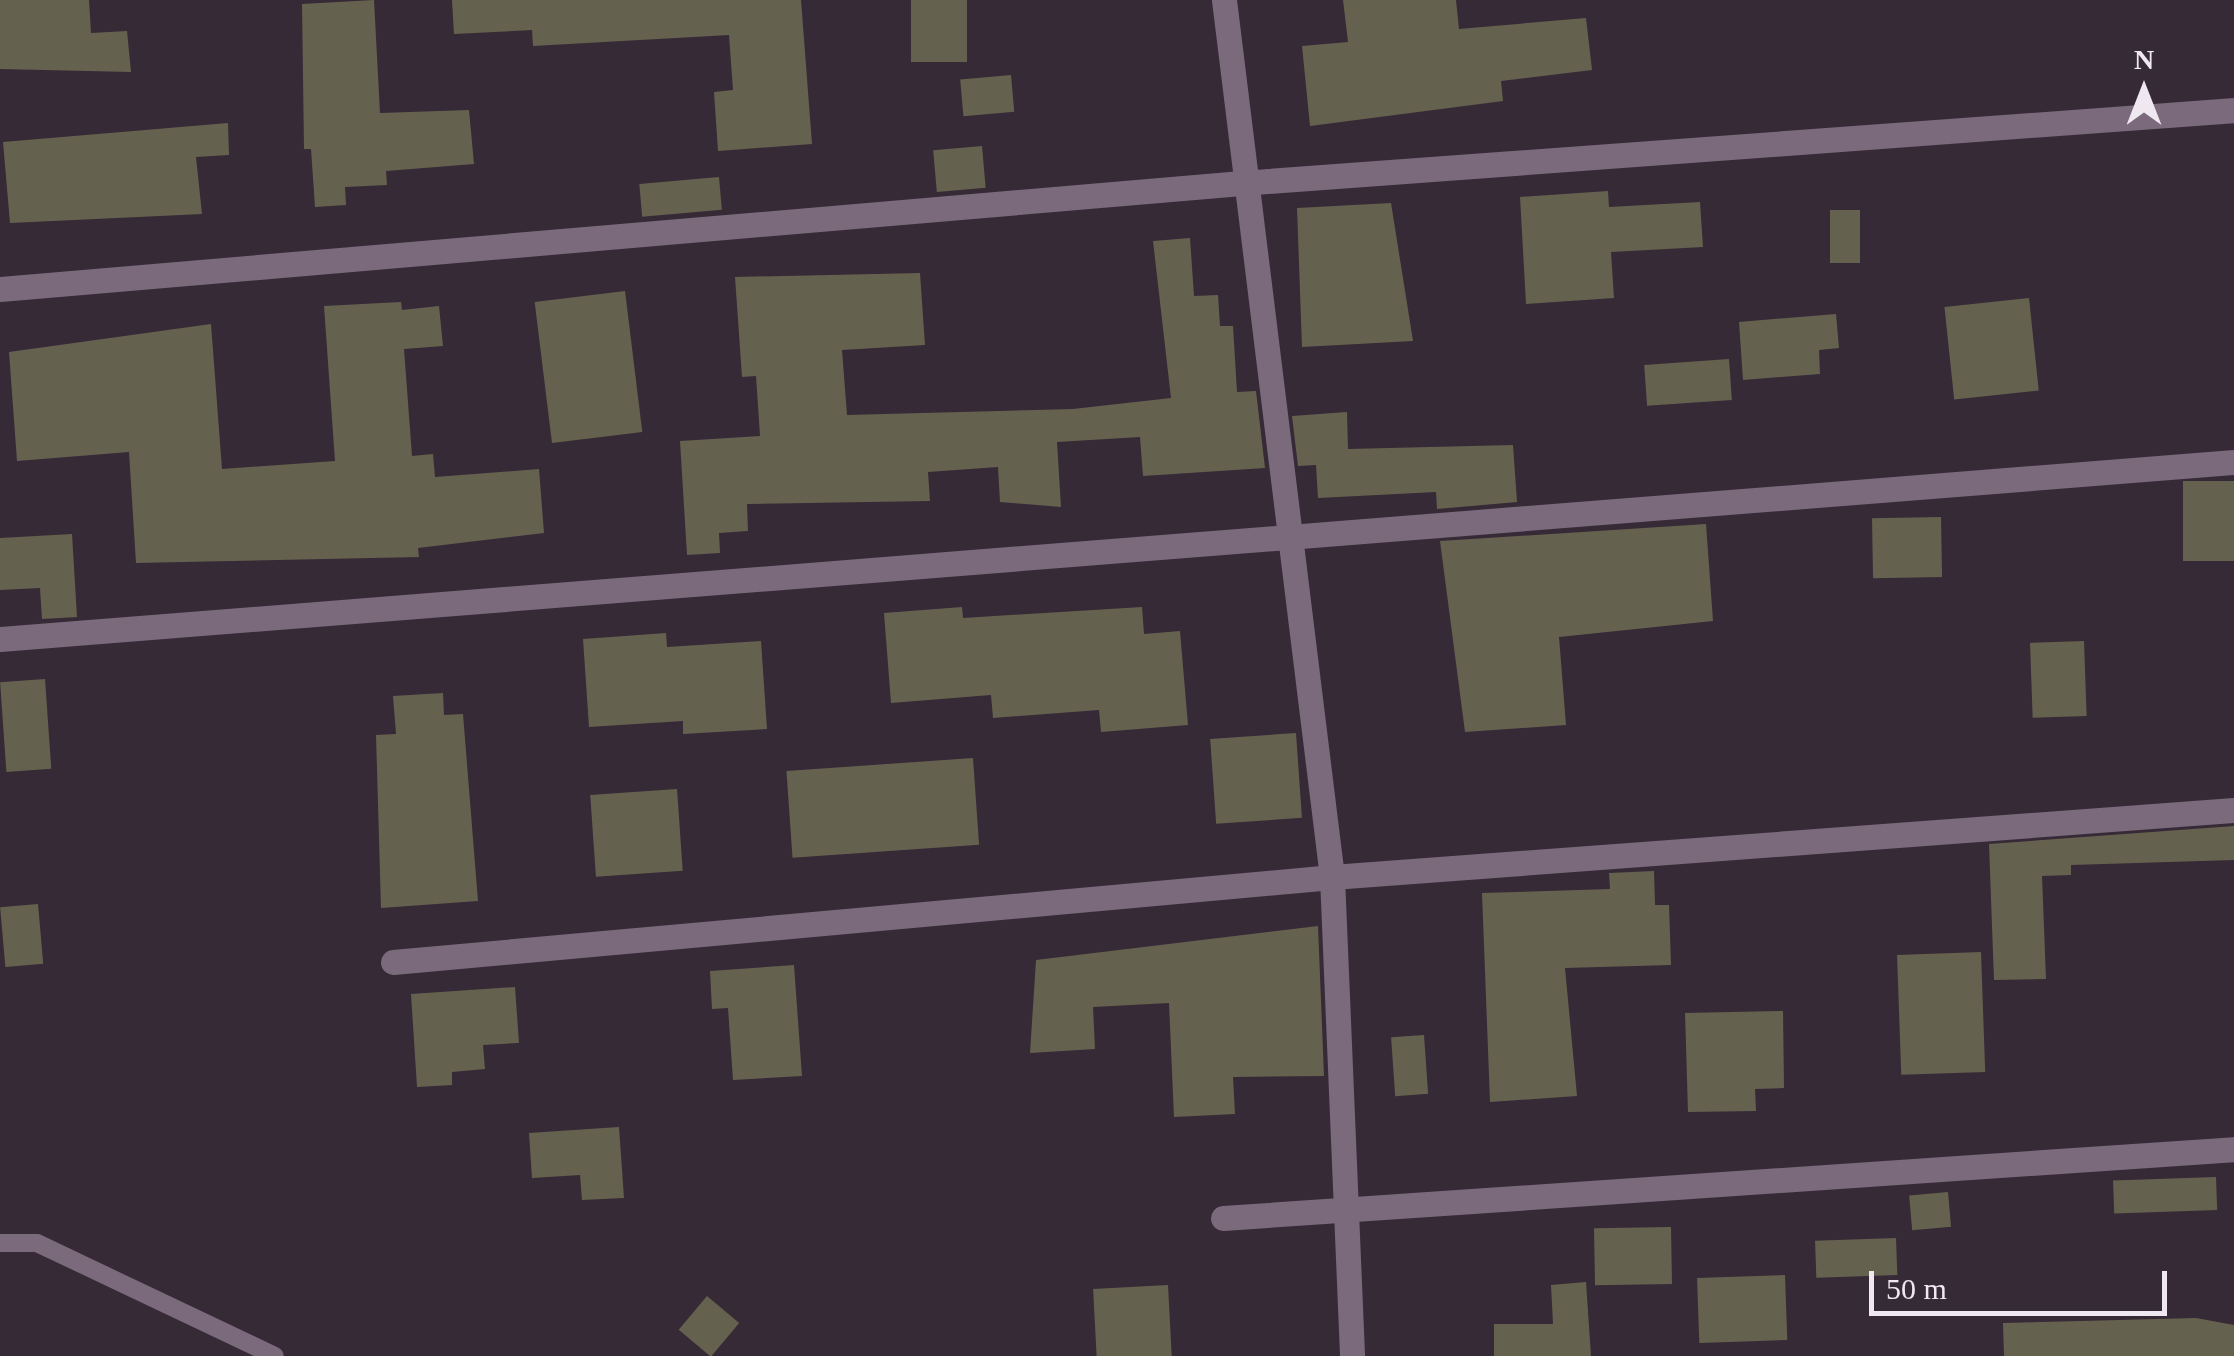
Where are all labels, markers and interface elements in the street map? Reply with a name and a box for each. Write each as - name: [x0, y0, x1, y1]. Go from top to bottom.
- north arrow: [2094, 40, 2194, 140]
- text: N: [2134, 44, 2154, 75]
- scale bar: [1874, 1251, 2172, 1313]
- text: 50 m: [1886, 1272, 1947, 1305]

